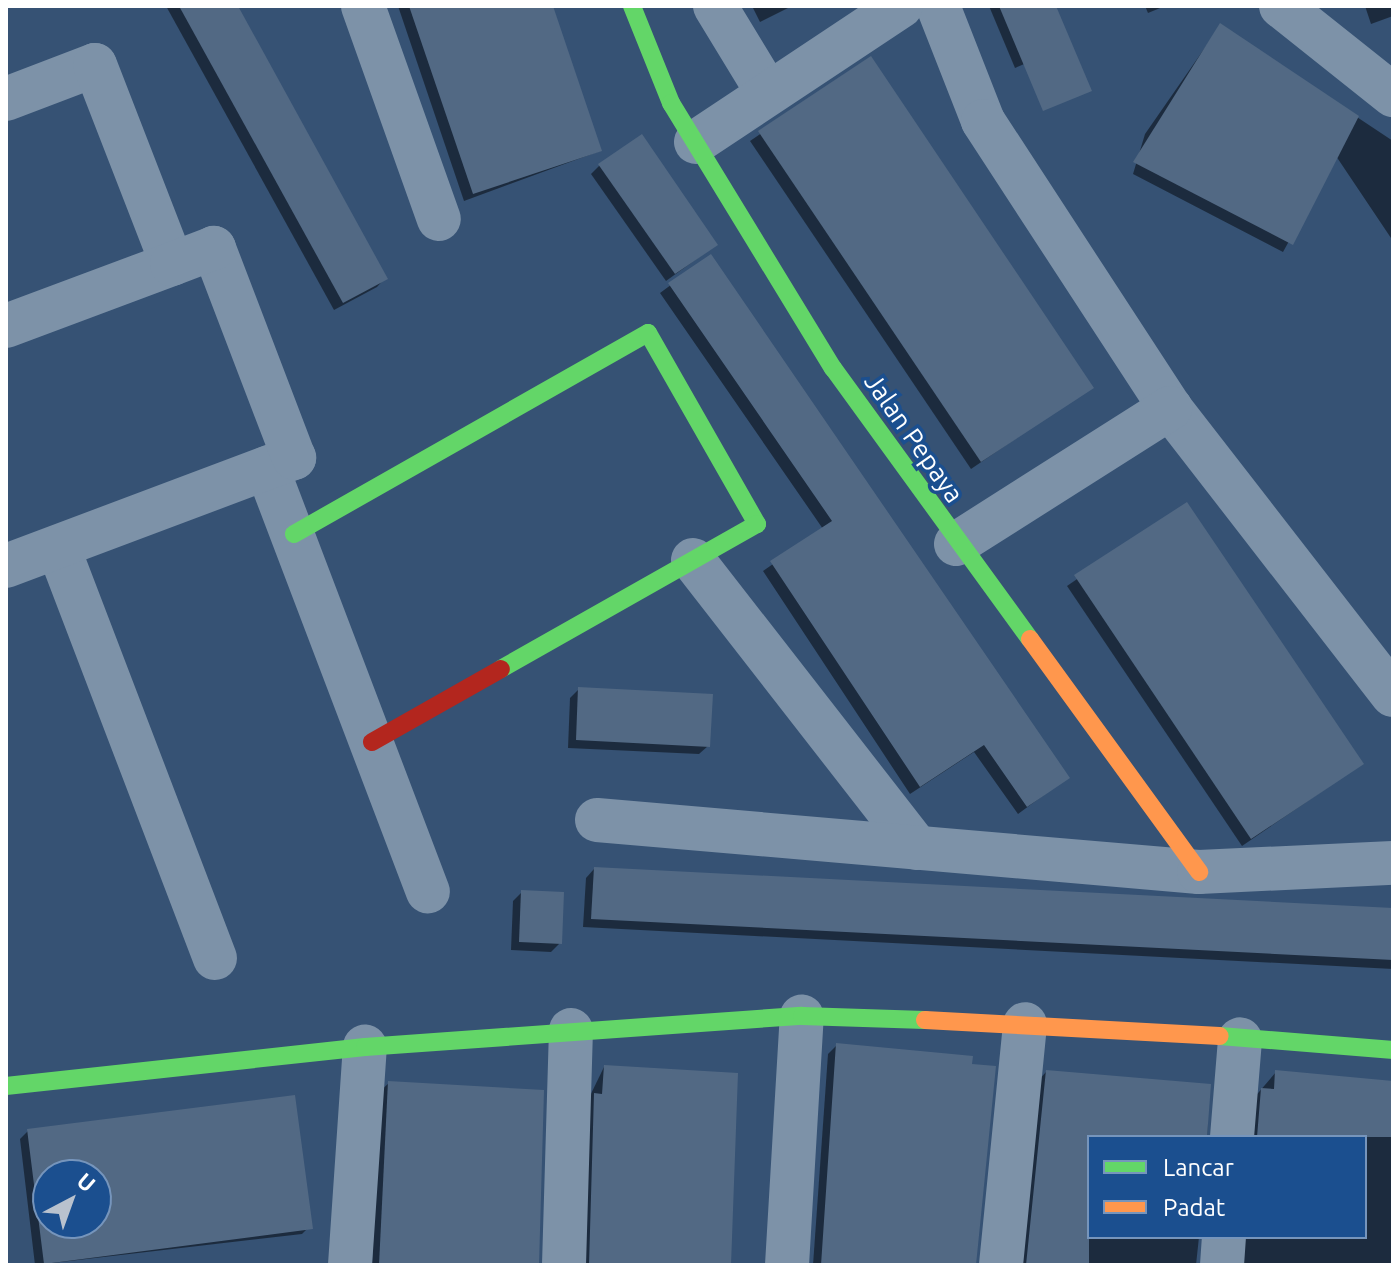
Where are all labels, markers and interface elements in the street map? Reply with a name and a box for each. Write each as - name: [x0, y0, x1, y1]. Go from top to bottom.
- street label: Jalan Pepaya: [858, 367, 970, 509]
- legend: [1087, 1135, 1367, 1239]
- text: Lancar: [1163, 1154, 1234, 1181]
- north arrow: [32, 1159, 112, 1239]
- text: U: [73, 1168, 101, 1197]
- text: Padat: [1163, 1194, 1225, 1221]

